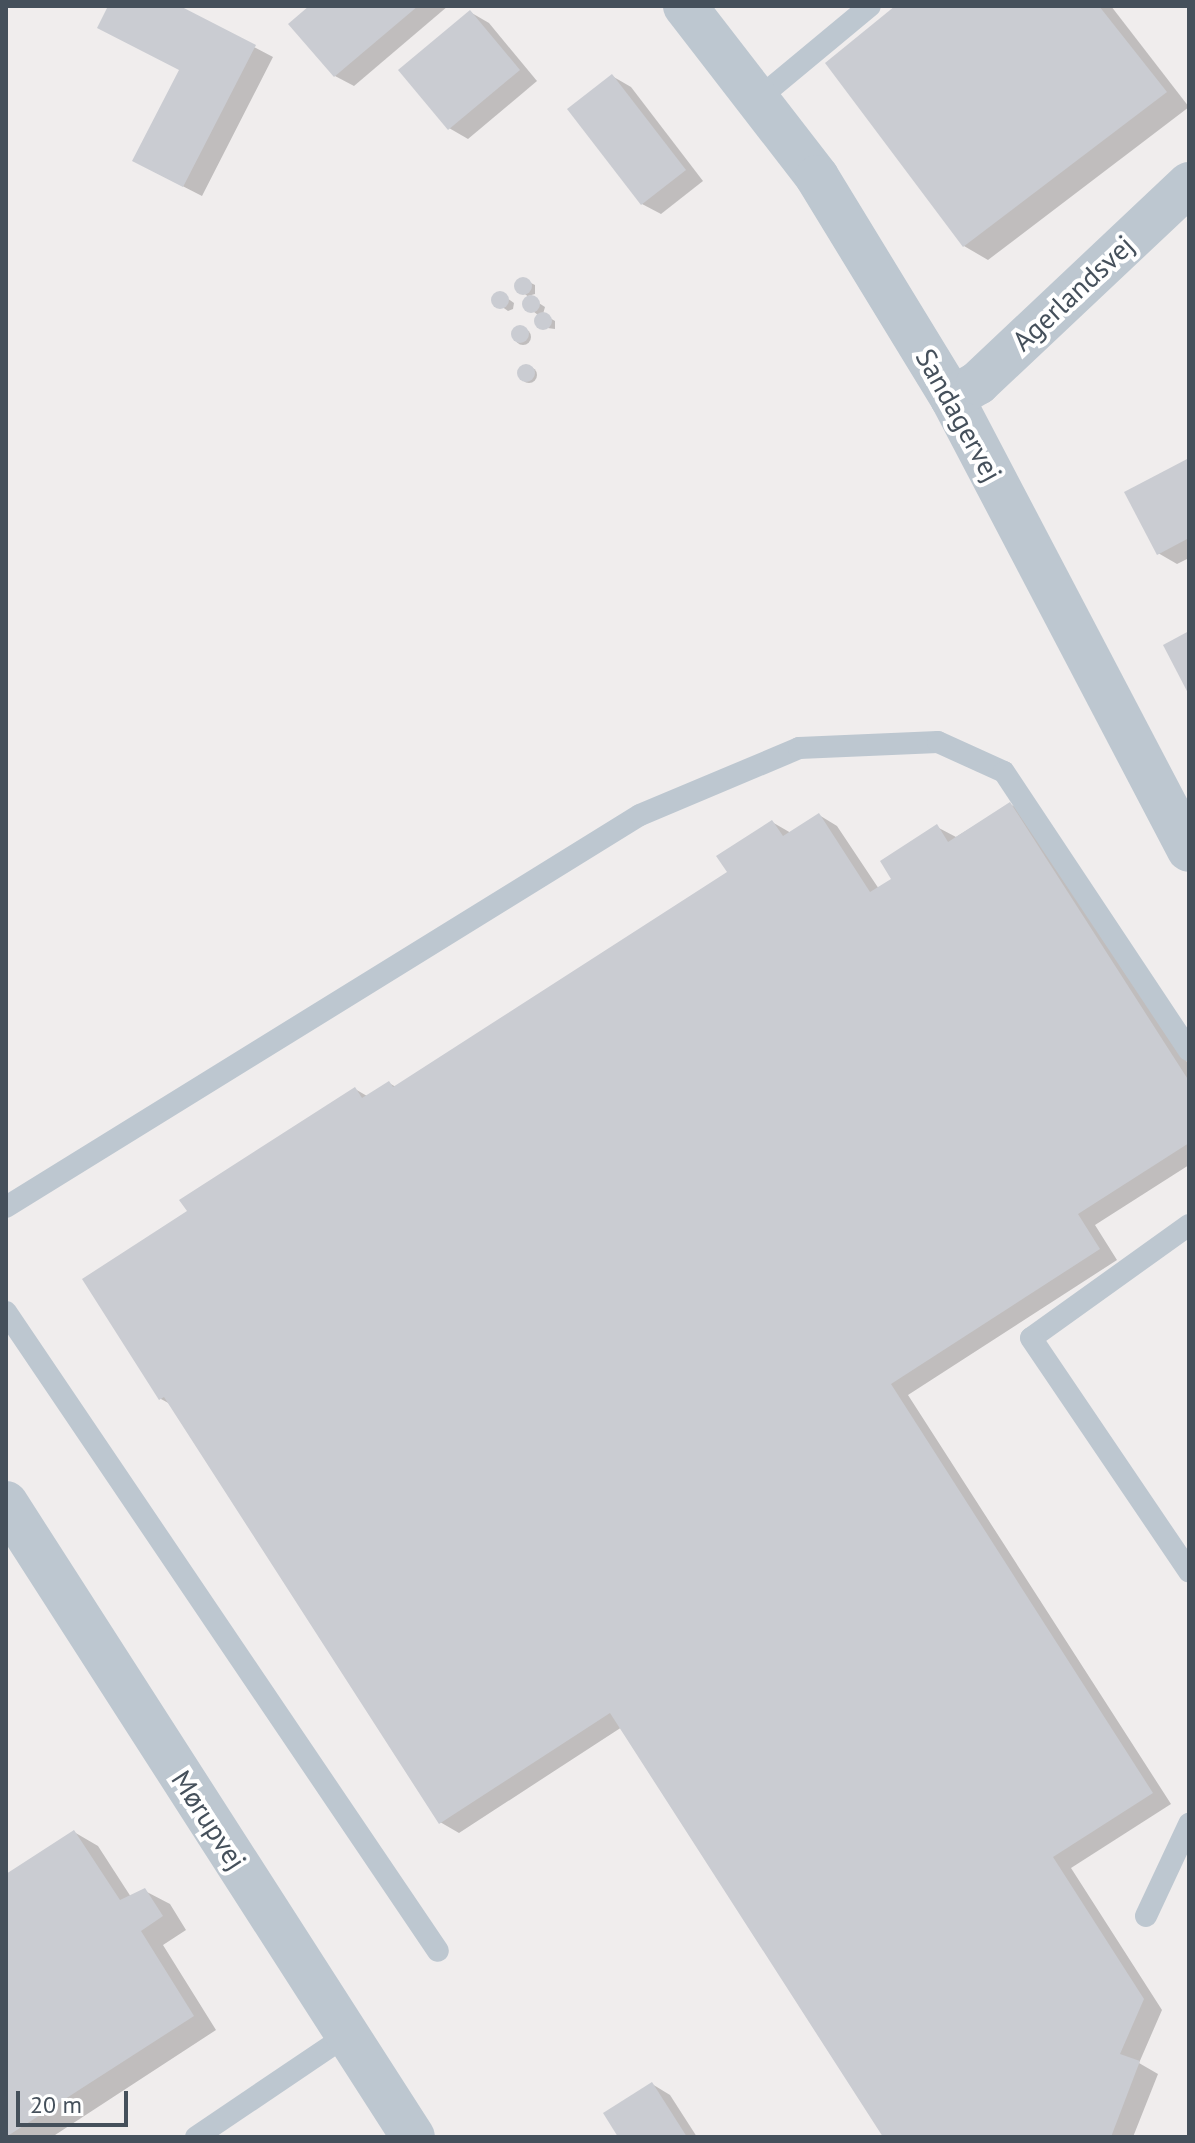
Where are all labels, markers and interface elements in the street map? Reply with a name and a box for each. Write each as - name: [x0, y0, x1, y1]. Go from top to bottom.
- street label: Agerlandsvej: [1005, 228, 1141, 358]
- street label: Sandagervej: [909, 343, 1009, 487]
- street label: Mørupvej: [165, 1764, 253, 1876]
- scale bar: [20, 2075, 132, 2125]
- text: 20 m: [30, 2089, 82, 2120]

